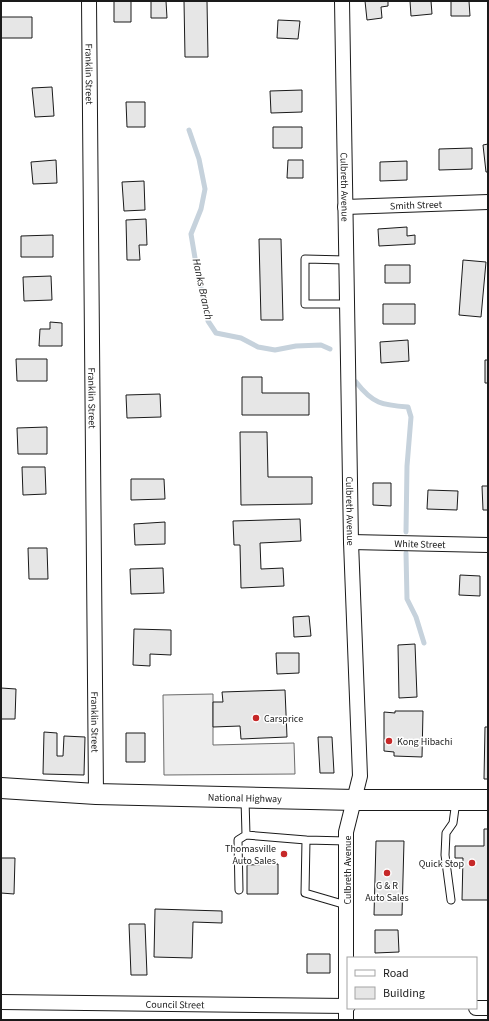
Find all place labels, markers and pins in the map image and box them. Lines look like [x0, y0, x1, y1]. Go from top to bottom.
place label: Carsprice [264, 712, 303, 726]
marker: Carsprice [251, 713, 261, 723]
place label: Kong Hibachi [397, 735, 453, 749]
marker: Kong Hibachi [384, 736, 394, 746]
place label: Thomasville Auto Sales [225, 842, 276, 868]
marker: Thomasville Auto Sales [279, 849, 289, 859]
place label: Quick Stop [419, 857, 464, 871]
marker: Quick Stop [467, 858, 477, 868]
marker: G & R Auto Sales [382, 868, 392, 878]
place label: G & R Auto Sales [365, 879, 409, 905]

